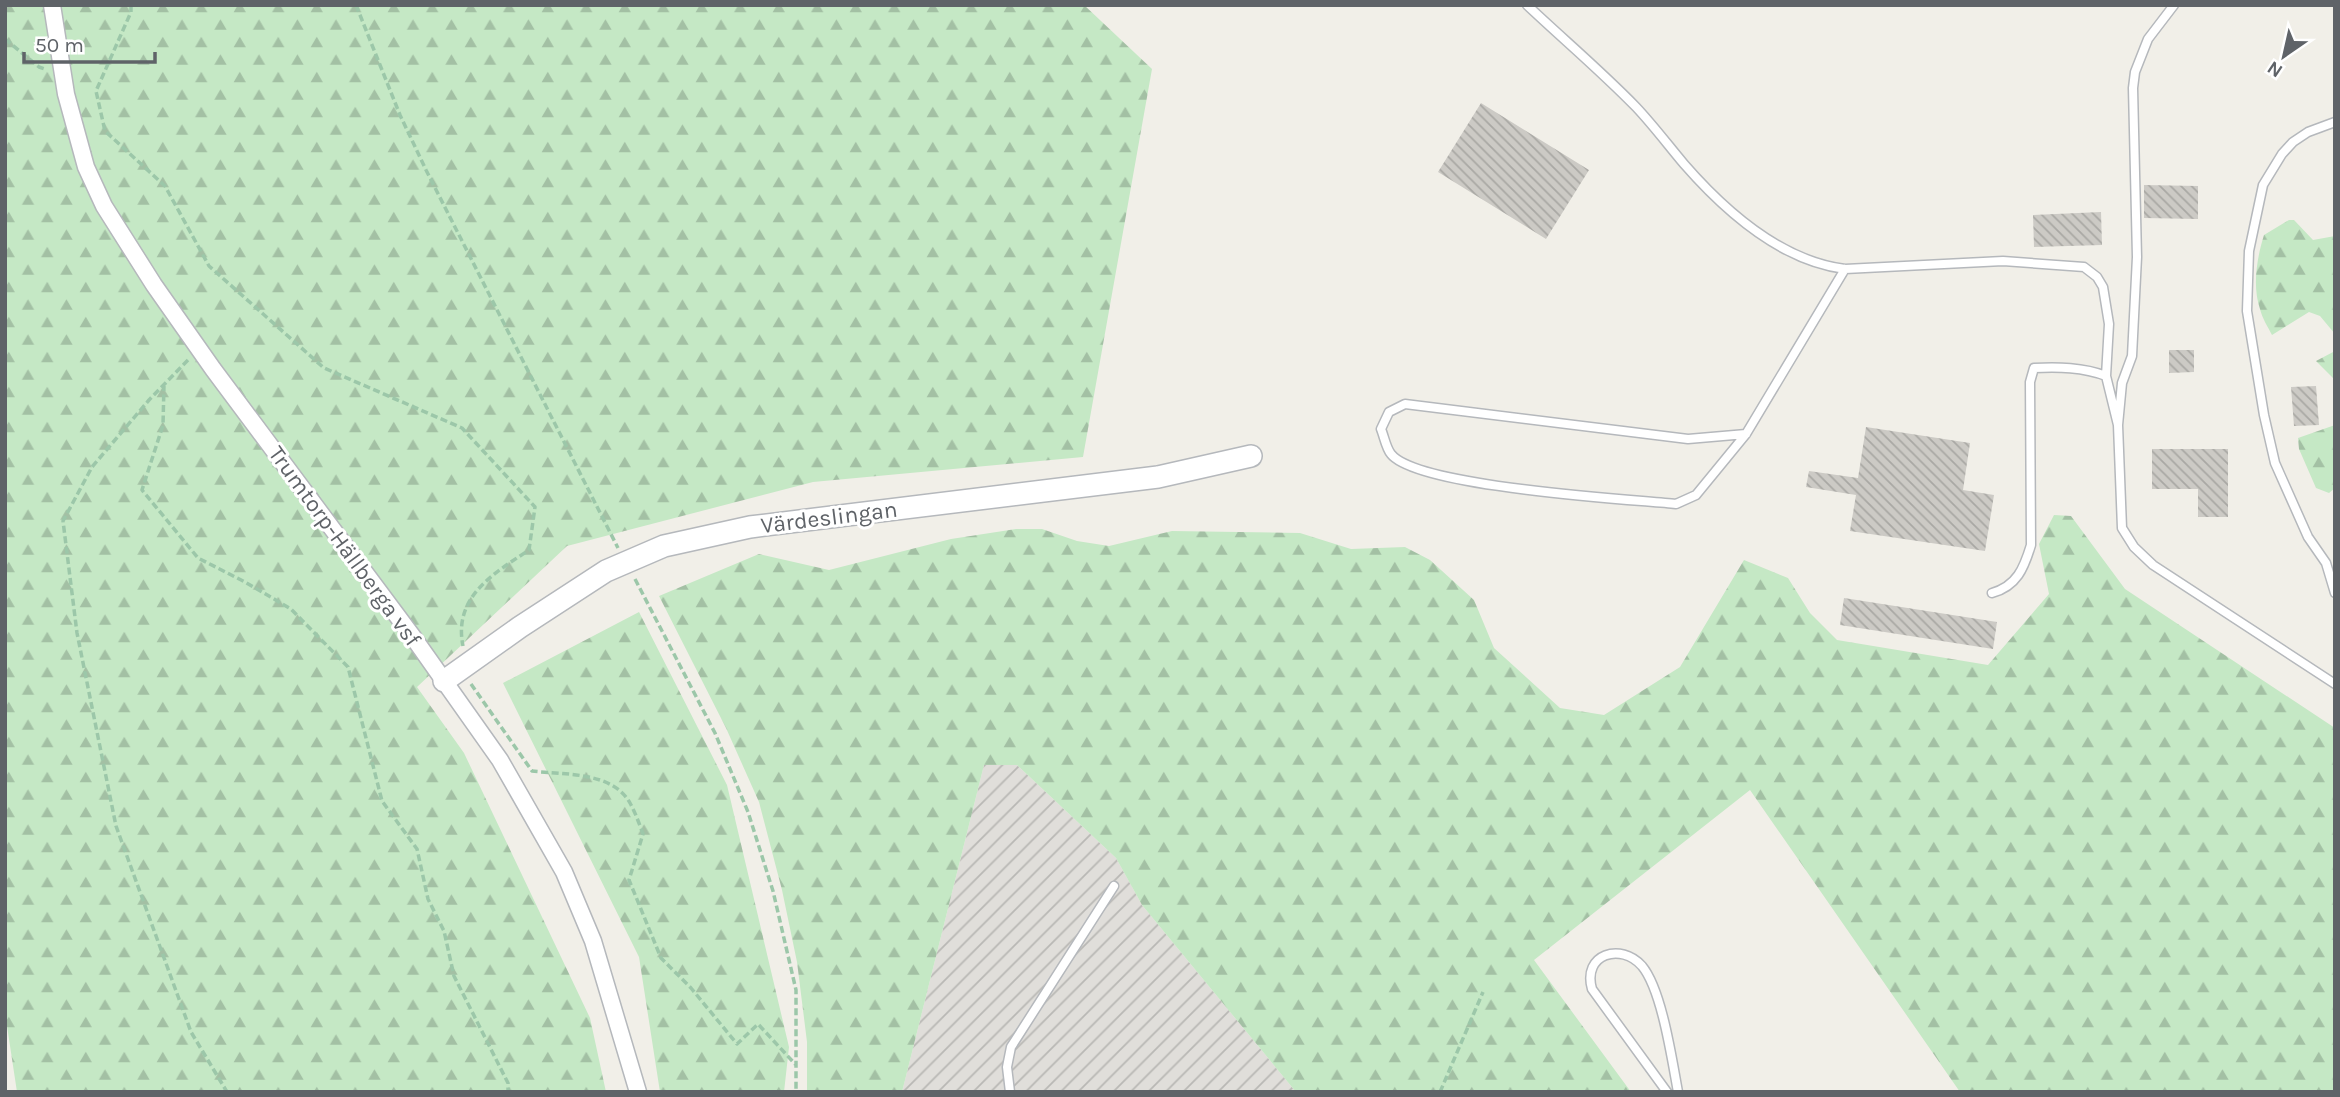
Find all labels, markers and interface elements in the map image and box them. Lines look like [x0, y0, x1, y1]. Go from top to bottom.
scale bar [24, 21, 156, 65]
north arrow [2249, 21, 2319, 91]
text: 50 m [35, 33, 84, 57]
text: N [2263, 56, 2287, 82]
street label: Trumtorp-Hällberga vsf [263, 441, 426, 652]
street label: Värdeslingan [759, 496, 899, 539]

